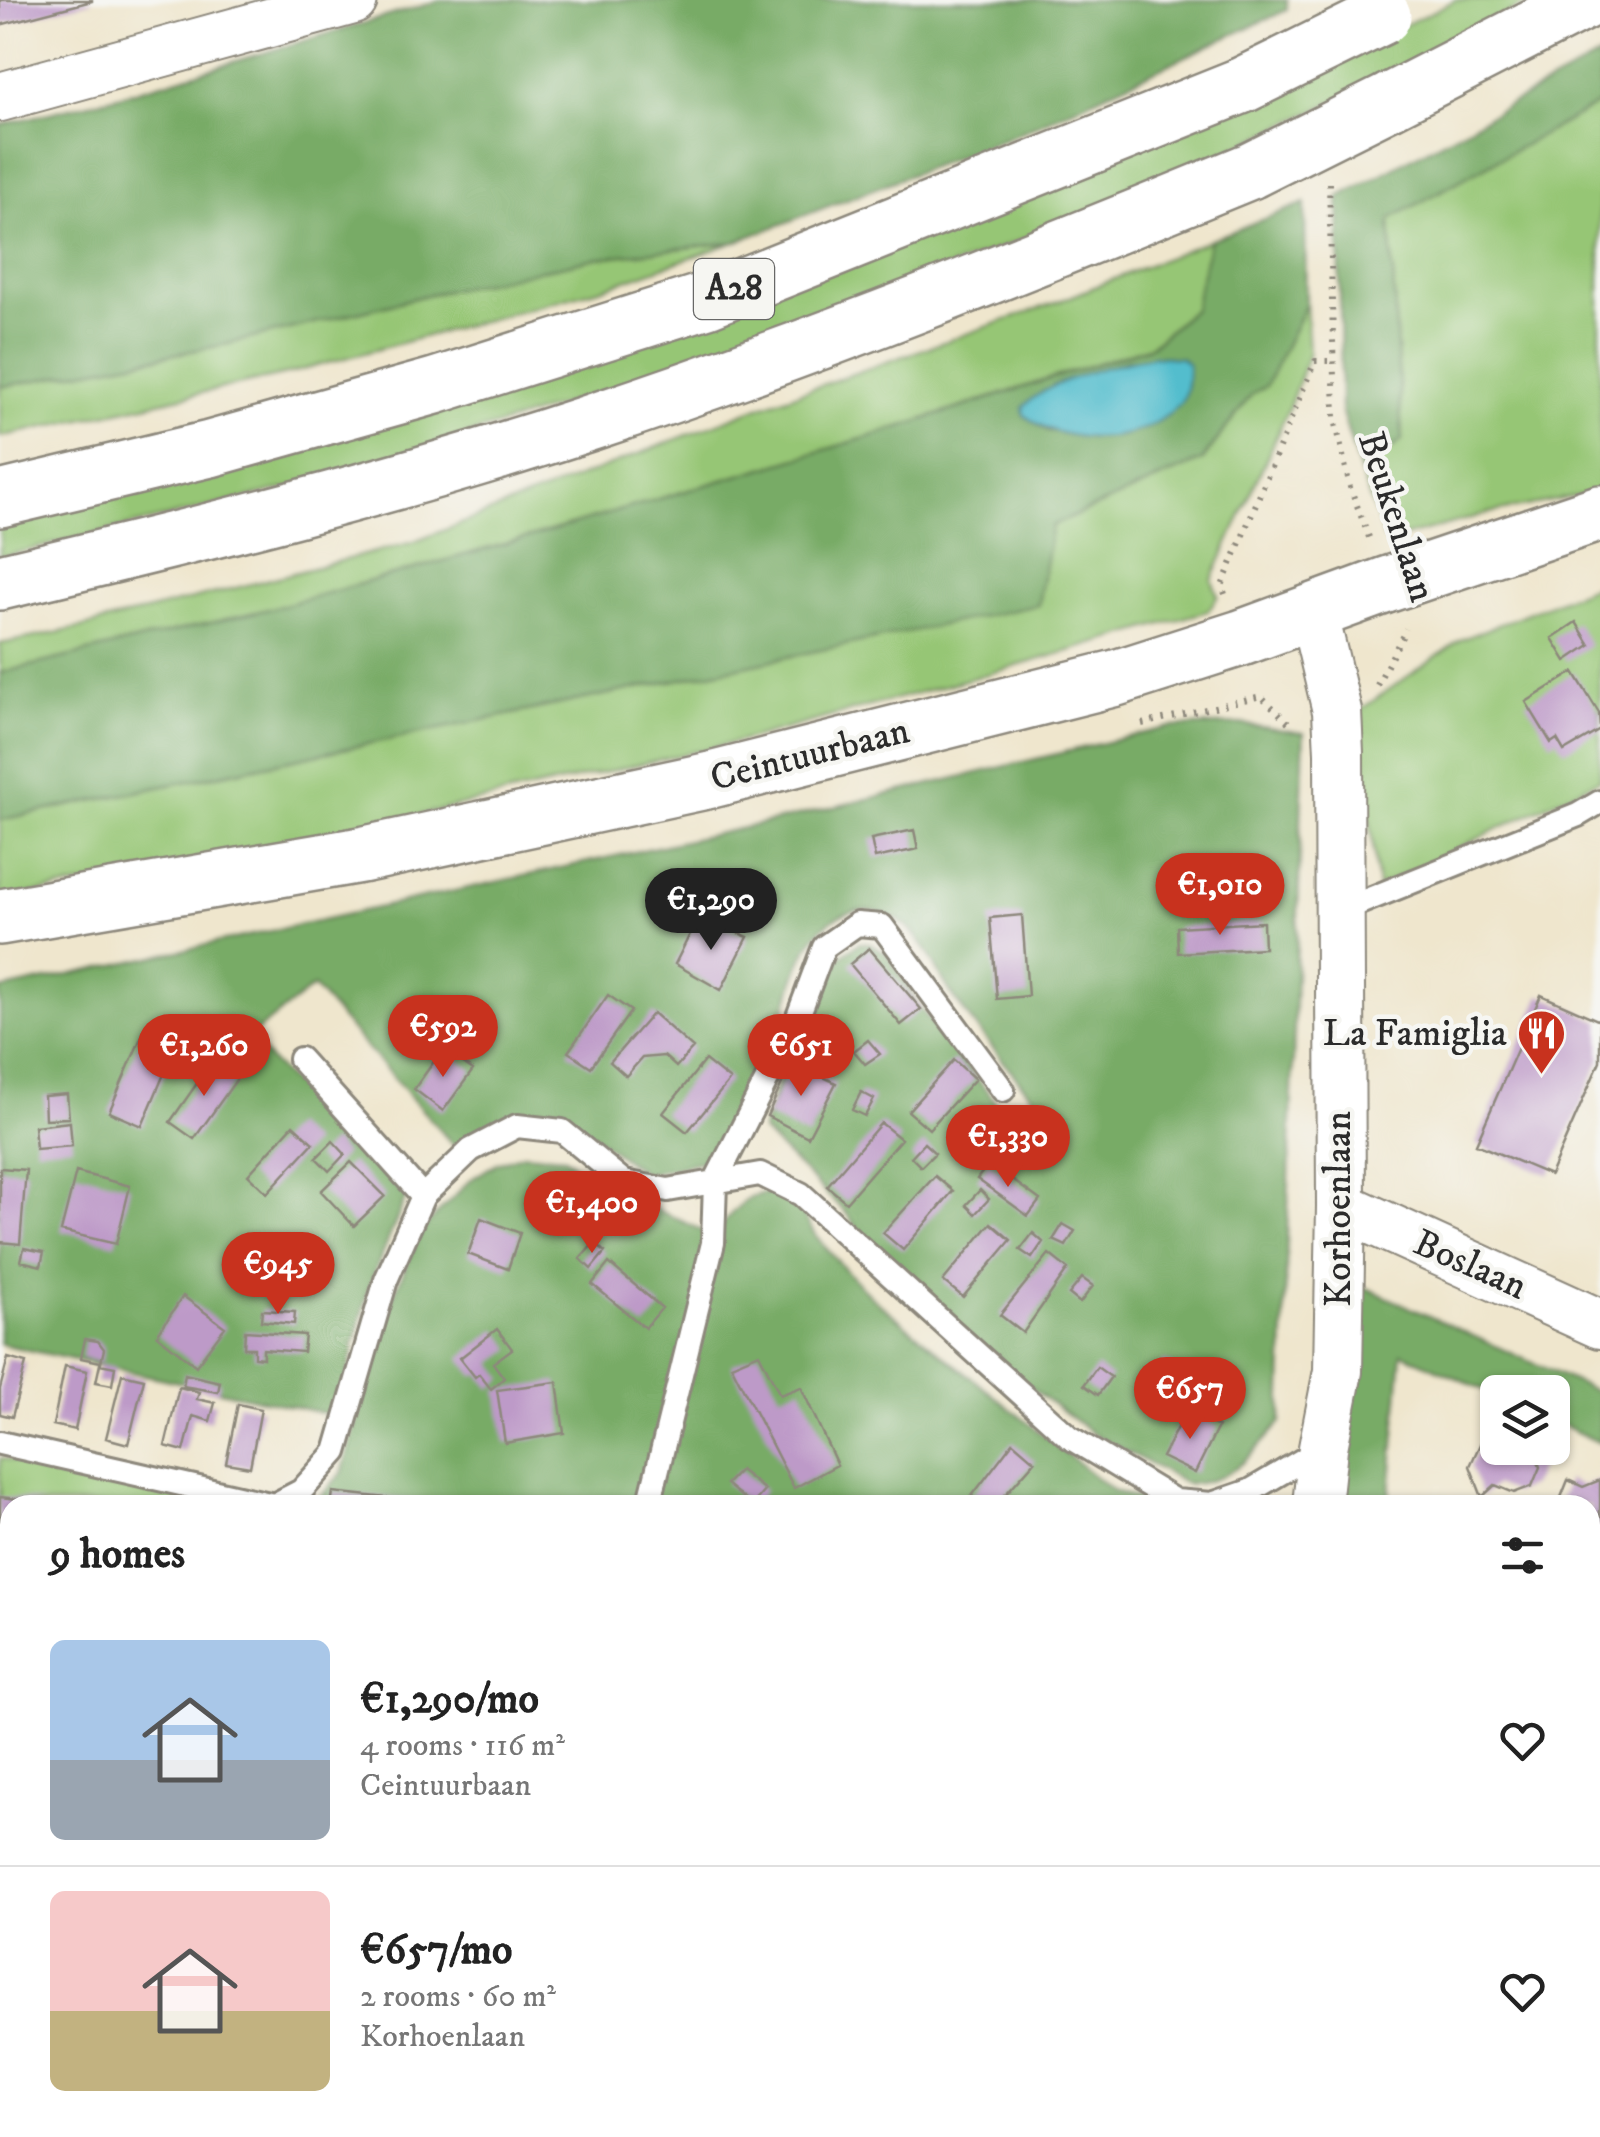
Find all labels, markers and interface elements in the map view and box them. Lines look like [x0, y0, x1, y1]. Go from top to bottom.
road number: A28 [694, 259, 774, 319]
street label: Beukenlaan [1346, 426, 1446, 608]
street label: Ceintuurbaan [706, 707, 915, 803]
pin: €1,010 [1139, 853, 1301, 938]
text: €1,010 [1177, 865, 1263, 905]
pin: €1,290 [630, 868, 792, 953]
text: €1,290 [667, 880, 755, 920]
pin: €592 [384, 995, 502, 1080]
text: €592 [410, 1007, 476, 1047]
restaurant icon: La Famiglia [1516, 1008, 1568, 1076]
place label: La Famiglia [1323, 1010, 1507, 1058]
pin: €1,260 [123, 1014, 285, 1099]
pin: €651 [742, 1014, 860, 1099]
text: €1,260 [160, 1026, 248, 1066]
text: €651 [769, 1026, 833, 1066]
pin: €1,330 [927, 1105, 1089, 1190]
street label: Korhoenlaan [1315, 1111, 1363, 1307]
text: €1,330 [968, 1117, 1048, 1157]
pin: €1,400 [511, 1171, 673, 1256]
text: €1,400 [546, 1183, 638, 1223]
street label: Boslaan [1406, 1219, 1534, 1311]
pin: €945 [219, 1232, 337, 1317]
text: €945 [244, 1244, 312, 1284]
pin: €657 [1131, 1357, 1249, 1442]
text: €657 [1156, 1369, 1224, 1409]
map controls [1480, 1375, 1570, 1465]
button: layers [1480, 1375, 1570, 1465]
icon: filters [1495, 1528, 1550, 1583]
text: 9 homes [50, 1529, 185, 1581]
text: €1,290/mo [360, 1674, 539, 1726]
icon: home [130, 1680, 250, 1800]
icon: heart [1495, 1713, 1550, 1768]
text: 4 rooms · 116 m² [360, 1726, 565, 1766]
text: Ceintuurbaan [360, 1766, 531, 1806]
text: €657/mo [360, 1925, 512, 1977]
icon: home [130, 1931, 250, 2051]
icon: heart [1495, 1964, 1550, 2019]
text: 2 rooms · 60 m² [360, 1977, 556, 2017]
text: Korhoenlaan [360, 2017, 525, 2057]

